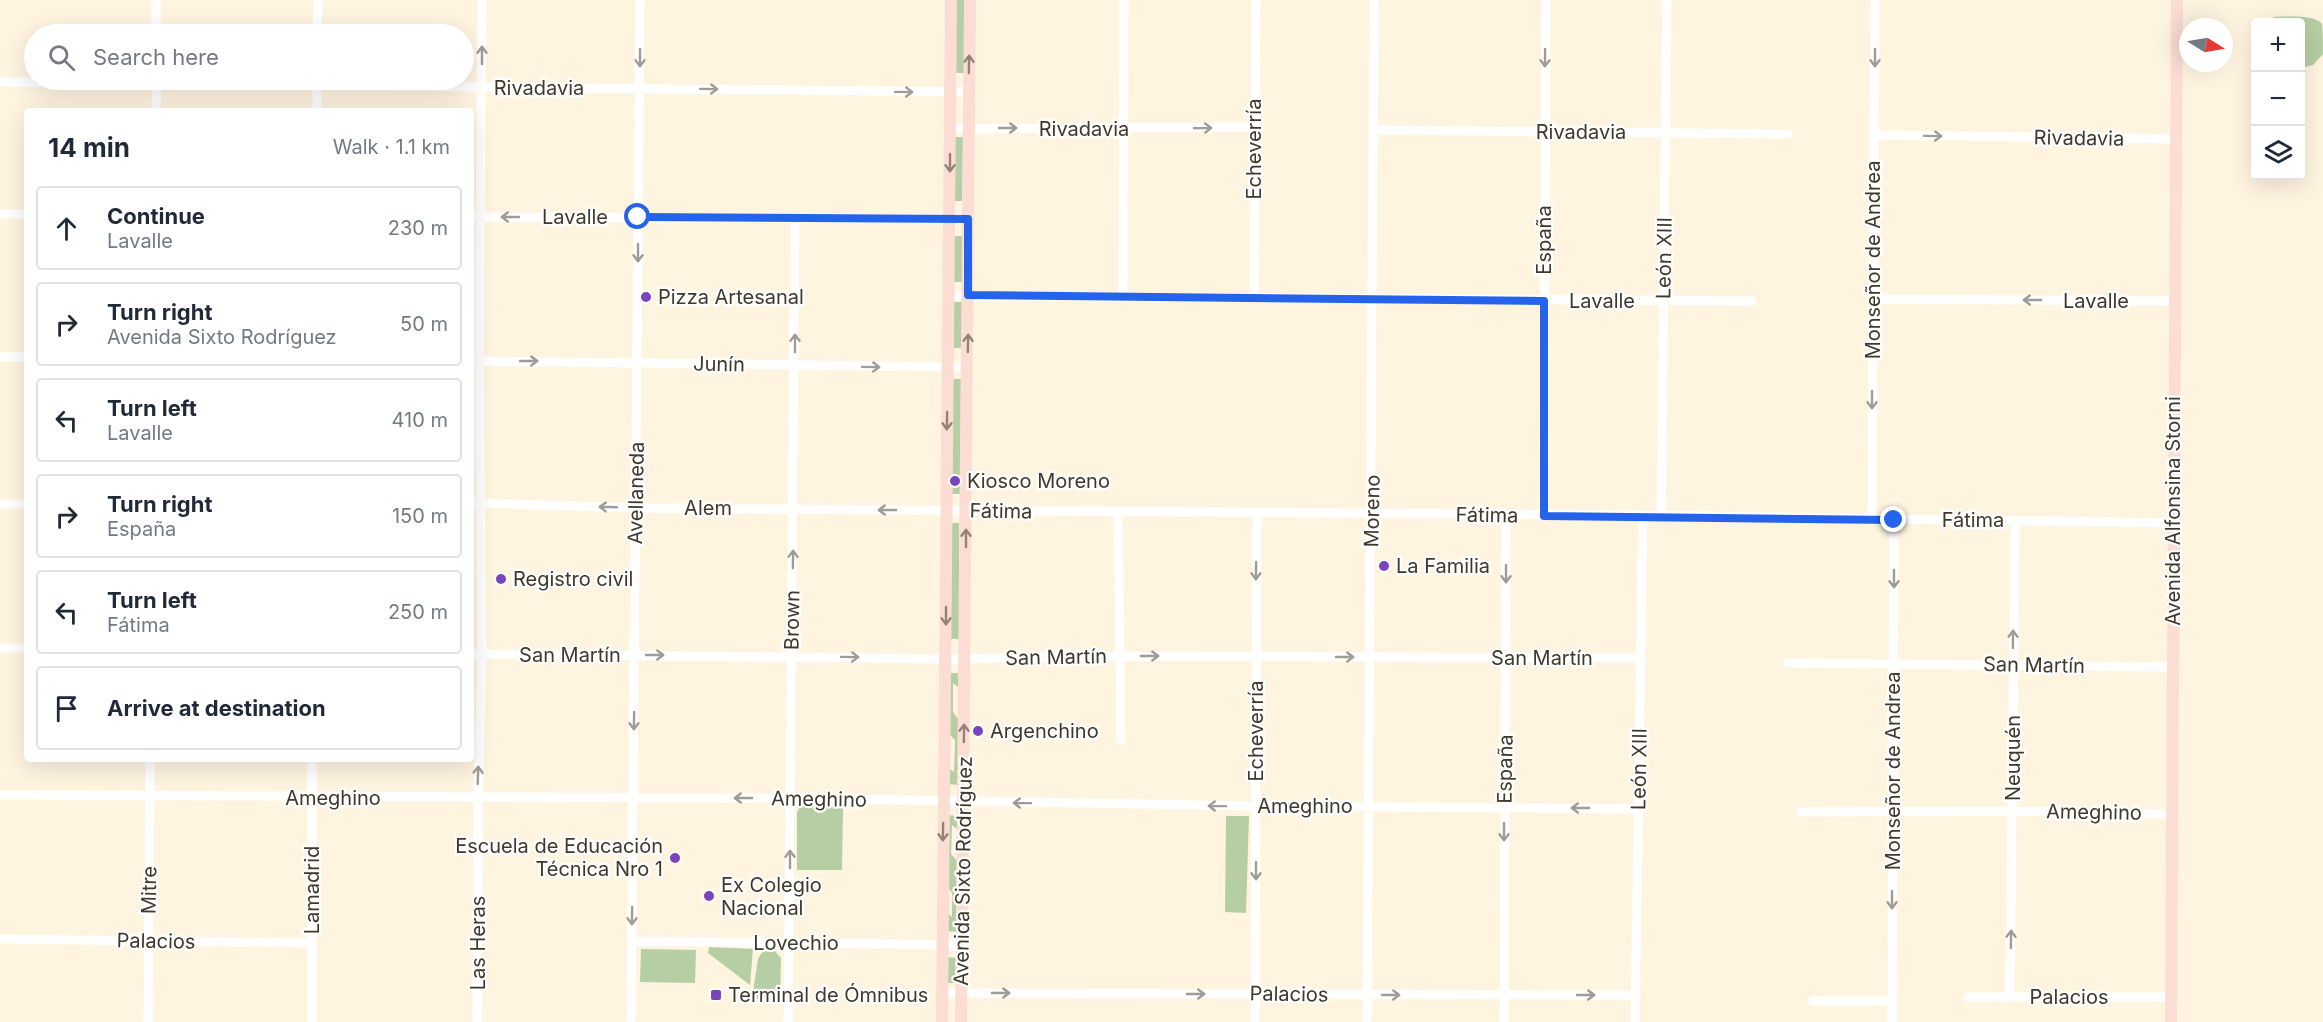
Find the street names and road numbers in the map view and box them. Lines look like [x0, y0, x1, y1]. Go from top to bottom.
street label: Rivadavia [494, 76, 584, 100]
street label: Echeverría [1242, 99, 1266, 199]
street label: Rivadavia [1039, 117, 1129, 141]
street label: Rivadavia [1536, 120, 1626, 144]
street label: Rivadavia [2034, 125, 2124, 151]
street label: Monseñor de Andrea [1861, 161, 1885, 359]
street label: Lavalle [542, 205, 608, 229]
street label: España [1532, 205, 1556, 275]
street label: León XIII [1651, 217, 1677, 299]
street label: Lavalle [1569, 289, 1635, 313]
street label: Lavalle [2063, 289, 2129, 313]
street label: Junín [693, 352, 745, 376]
street label: Avenida Alfonsina Storni [2161, 396, 2185, 626]
street label: Avellaneda [623, 441, 649, 545]
street label: Moreno [1359, 474, 1385, 548]
street label: Alem [684, 496, 732, 520]
street label: Fátima [969, 498, 1033, 524]
street label: Fátima [1455, 502, 1519, 528]
street label: Fátima [1942, 508, 2004, 532]
street label: Brown [779, 590, 805, 650]
street label: San Martín [519, 643, 621, 667]
street label: San Martín [1005, 644, 1107, 670]
street label: San Martín [1491, 646, 1593, 670]
street label: San Martín [1983, 652, 2085, 678]
street label: Monseñor de Andrea [1881, 672, 1905, 870]
street label: Echeverría [1244, 681, 1268, 781]
street label: Neuquén [2001, 715, 2025, 801]
street label: León XIII [1626, 728, 1652, 810]
street label: España [1492, 734, 1518, 804]
street label: Avenida Sixto Rodríguez [949, 756, 977, 986]
street label: Ameghino [285, 786, 381, 810]
street label: Ameghino [771, 786, 867, 812]
street label: Ameghino [1257, 794, 1353, 818]
street label: Ameghino [2046, 799, 2142, 825]
street label: Lamadrid [300, 846, 324, 934]
street label: Mitre [137, 866, 161, 914]
street label: Las Heras [466, 896, 490, 990]
street label: Palacios [116, 928, 196, 954]
street label: Lovechio [753, 931, 839, 955]
street label: Palacios [1249, 981, 1329, 1007]
street label: Palacios [2030, 985, 2108, 1009]

